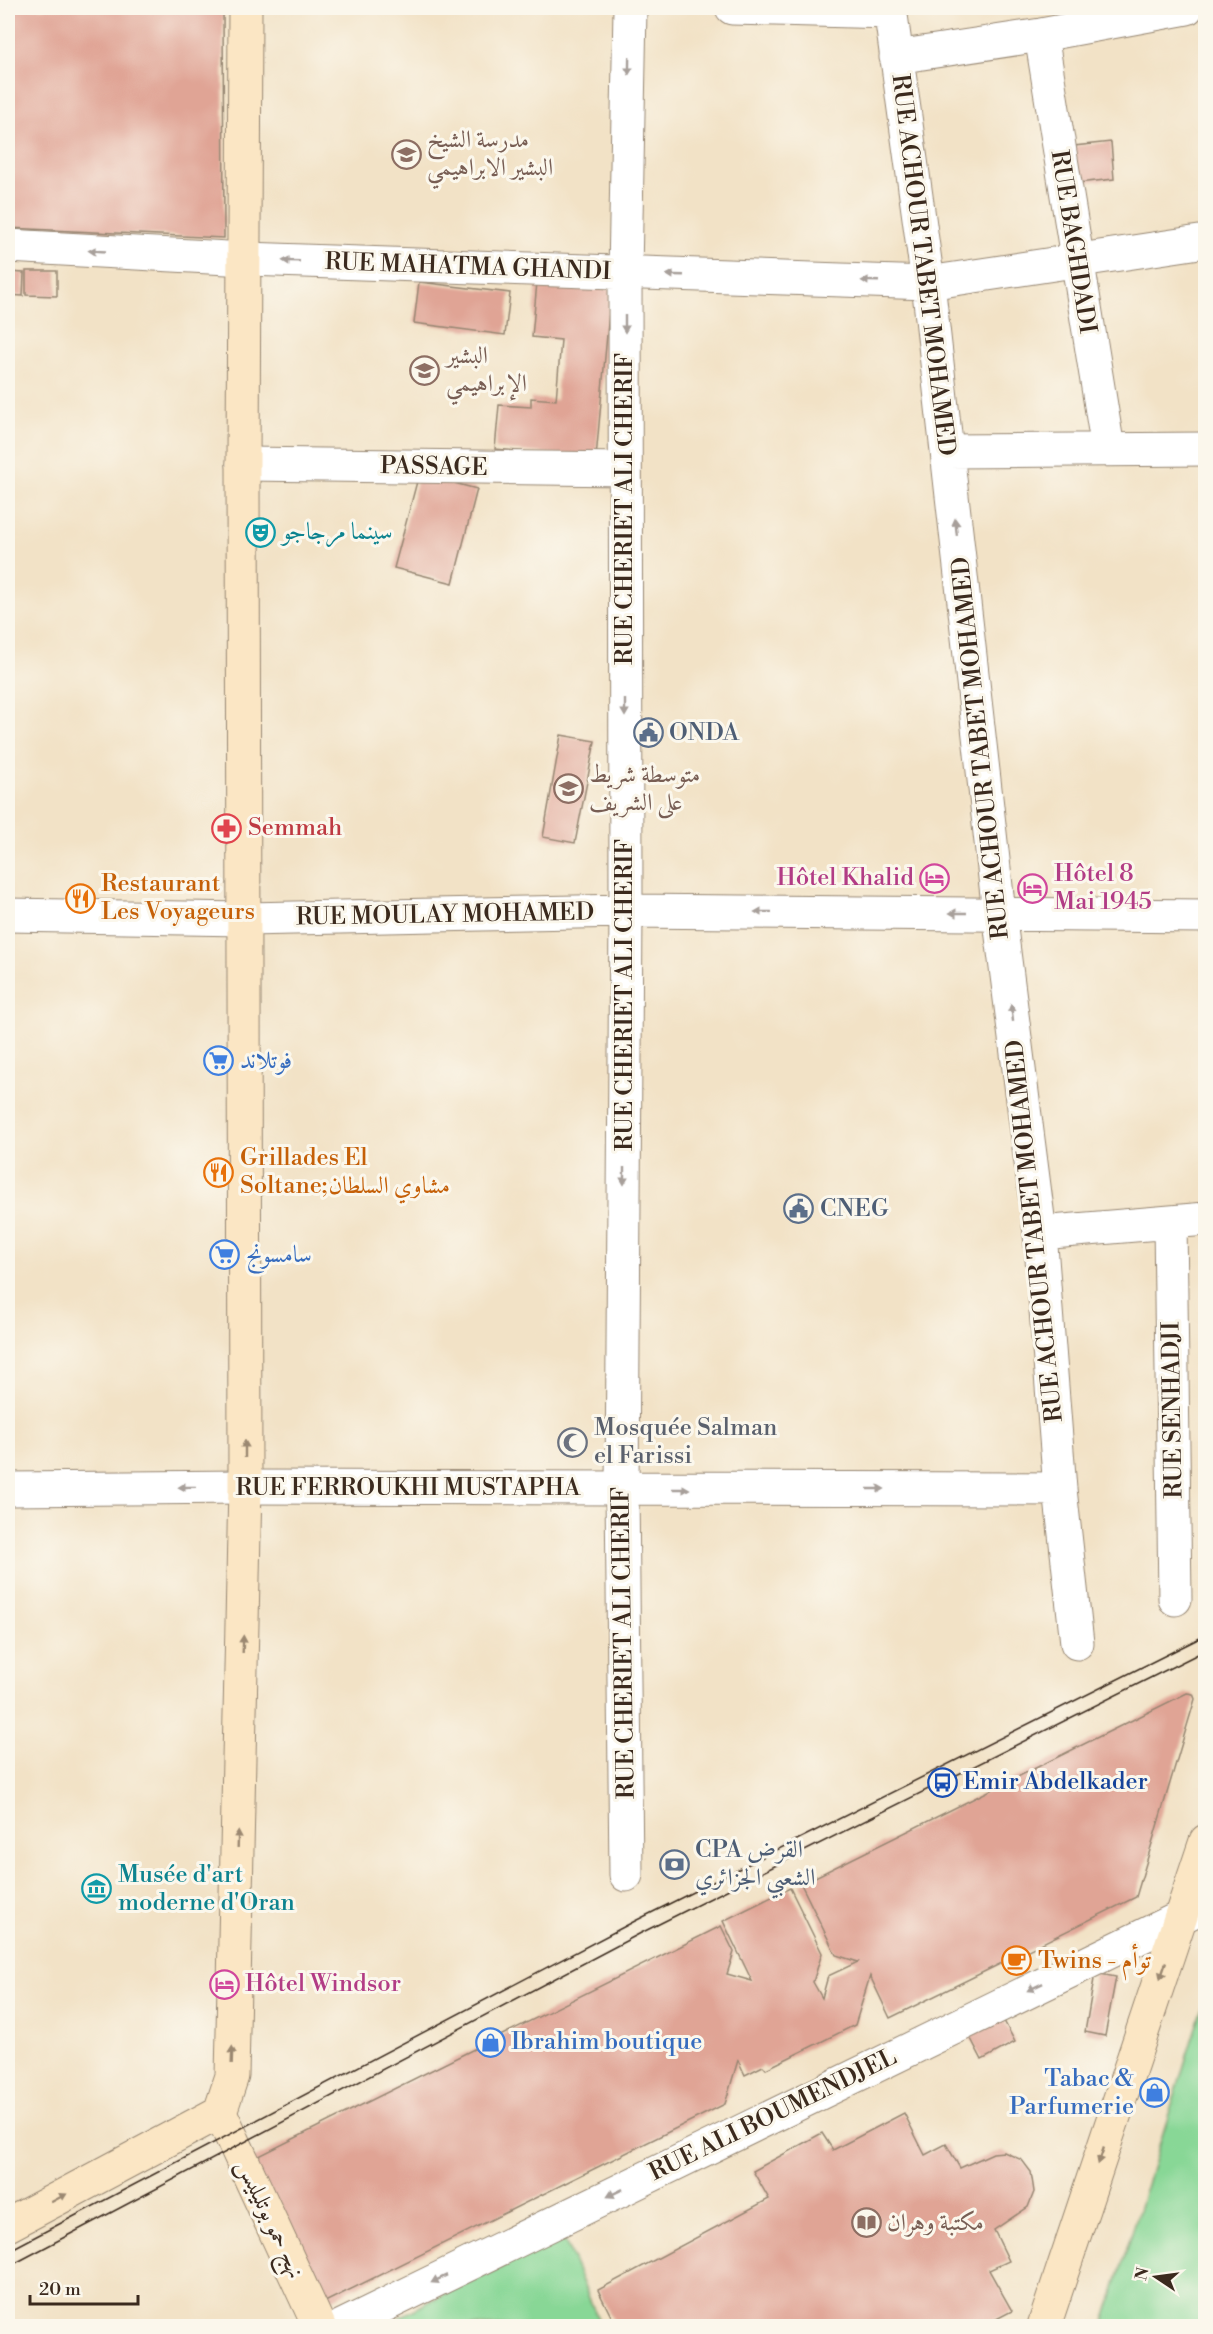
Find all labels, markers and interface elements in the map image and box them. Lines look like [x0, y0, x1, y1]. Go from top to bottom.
one-way arrow [624, 56, 634, 75]
street label: RUE ACHOUR TABET MOHAMED [885, 72, 961, 458]
place label: مدرسة الشيخ البشير الابراهيمي [427, 125, 553, 190]
school or university icon: مدرسة الشيخ البشير الابراهيمي [390, 138, 422, 170]
street label: RUE BAGHDADI [1044, 148, 1102, 336]
one-way arrow [87, 246, 106, 256]
street label: RUE MAHATMA GHANDI [324, 247, 612, 287]
one-way arrow [282, 256, 301, 266]
one-way arrow [666, 270, 685, 280]
one-way arrow [860, 277, 879, 286]
one-way arrow [620, 314, 630, 333]
place label: البشير الإبراهيمي [443, 341, 527, 406]
street label: RUE CHERIET ALI CHERIF [610, 353, 640, 665]
school or university icon: البشير الإبراهيمي [409, 354, 441, 386]
street label: PASSAGE [380, 451, 488, 483]
theatre icon: سينما مرجاجو [245, 516, 277, 548]
place label: سينما مرجاجو [280, 517, 393, 548]
one-way arrow [951, 518, 961, 537]
street label: RUE ACHOUR TABET MOHAMED [946, 555, 1016, 941]
one-way arrow [620, 698, 630, 717]
public building icon: ONDA [632, 717, 664, 749]
place label: ONDA [669, 718, 740, 748]
place label: متوسطة شريط على الشريف [589, 760, 700, 819]
school or university icon: متوسطة شريط على الشريف [552, 773, 584, 805]
pharmacy icon: Semmah [211, 812, 243, 844]
place label: Semmah [248, 813, 342, 843]
street label: RUE CHERIET ALI CHERIF [610, 839, 640, 1151]
place label: Hôtel 8 Mai 1945 [1054, 859, 1152, 917]
hotel icon: Hôtel Khalid [919, 862, 951, 894]
place label: Hôtel Khalid [776, 863, 914, 893]
place label: Restaurant Les Voyageurs [101, 869, 255, 927]
hotel icon: Hôtel 8 Mai 1945 [1017, 872, 1049, 904]
restaurant icon: Restaurant Les Voyageurs [64, 882, 96, 914]
street label: RUE MOULAY MOHAMED [296, 897, 594, 933]
one-way arrow [754, 907, 773, 917]
one-way arrow [949, 908, 968, 918]
one-way arrow [1007, 1004, 1016, 1023]
street label: RUE ACHOUR TABET MOHAMED [1000, 1038, 1070, 1424]
supermarket icon: فوتلاند [203, 1045, 235, 1077]
place label: فوتلاند [240, 1046, 292, 1076]
place label: Grillades El Soltane;مشاوي السلطان [240, 1143, 450, 1204]
restaurant icon: Grillades El Soltane;مشاوي السلطان [203, 1156, 235, 1188]
one-way arrow [619, 1166, 629, 1185]
public building icon: CNEG [783, 1193, 815, 1225]
place label: CNEG [820, 1194, 889, 1224]
supermarket icon: سامسونج [209, 1239, 241, 1271]
place label: سامسونج [246, 1240, 312, 1274]
street label: RUE SENHADJI [1156, 1321, 1190, 1499]
place label: Mosquée Salman el Farissi [594, 1413, 777, 1471]
mosque icon: Mosquée Salman el Farissi [557, 1426, 589, 1458]
one-way arrow [240, 1440, 250, 1459]
street label: RUE FERROUKHI MUSTAPHA [236, 1473, 581, 1503]
one-way arrow [177, 1483, 196, 1492]
one-way arrow [671, 1484, 690, 1494]
one-way arrow [866, 1484, 885, 1494]
street label: RUE CHERIET ALI CHERIF [606, 1487, 642, 1799]
one-way arrow [238, 1635, 248, 1654]
bus stop icon: Emir Abdelkader [926, 1766, 958, 1798]
place label: Emir Abdelkader [963, 1767, 1148, 1797]
one-way arrow [233, 1830, 243, 1849]
place label: CPA القرض الشعبي الجزائري [695, 1835, 816, 1899]
bank icon: CPA القرض الشعبي الجزائري [658, 1848, 690, 1880]
place label: Musée d'art moderne d'Oran [118, 1860, 295, 1918]
museum icon: Musée d'art moderne d'Oran [81, 1873, 113, 1905]
place label: Twins - توأم [1038, 1943, 1151, 1981]
cafe icon: Twins - توأم [1001, 1945, 1033, 1977]
one-way arrow [1158, 1962, 1168, 1980]
hotel icon: Hôtel Windsor [208, 1968, 240, 2000]
place label: Hôtel Windsor [245, 1969, 401, 1999]
one-way arrow [1026, 1982, 1044, 1992]
shop icon: Ibrahim boutique [474, 2026, 506, 2058]
place label: Ibrahim boutique [511, 2027, 702, 2057]
street label: RUE ALI BOUMENDJEL [644, 2042, 902, 2188]
one-way arrow [227, 2046, 237, 2065]
place label: Tabac & Parfumerie [1009, 2064, 1134, 2122]
shop icon: Tabac & Parfumerie [1139, 2077, 1171, 2109]
one-way arrow [1096, 2147, 1106, 2165]
street label: نهج حمو بوتليليس [225, 2155, 311, 2286]
one-way arrow [606, 2188, 623, 2198]
one-way arrow [51, 2193, 68, 2203]
library icon: مكتبة وهران [850, 2207, 882, 2239]
place label: مكتبة وهران [887, 2208, 984, 2238]
north arrow [1126, 2247, 1186, 2307]
text: N [1131, 2265, 1154, 2282]
scale bar [30, 2268, 138, 2306]
one-way arrow [431, 2274, 448, 2283]
text: 20 m [39, 2278, 81, 2301]

